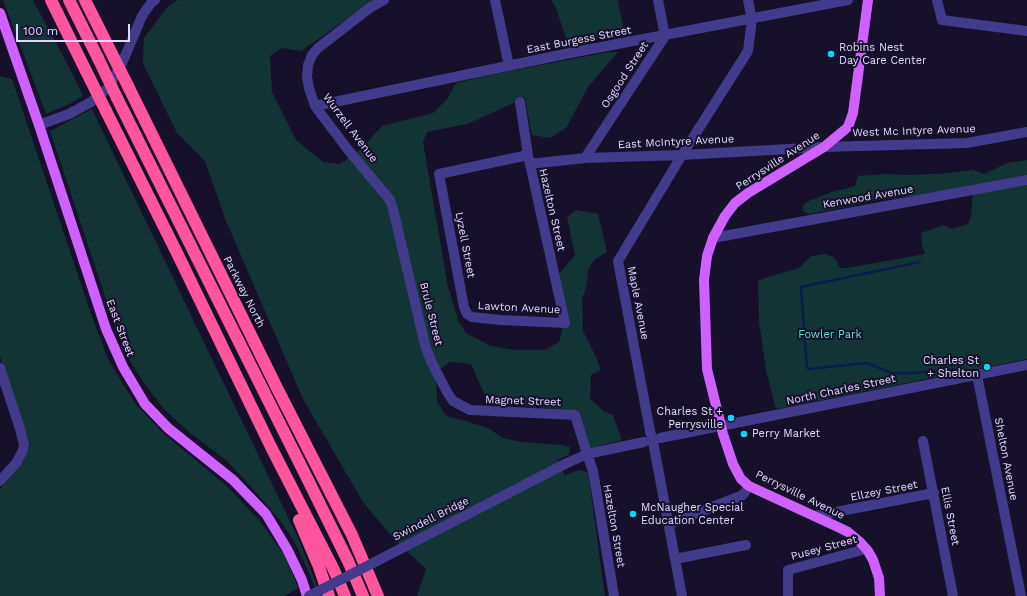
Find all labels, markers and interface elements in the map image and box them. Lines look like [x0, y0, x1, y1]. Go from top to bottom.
scale bar [18, 16, 132, 42]
street label: East Burgess Street [526, 23, 632, 57]
text: 100 m [23, 24, 58, 38]
street label: Osgood Street [599, 39, 651, 111]
place label: Robins Nest Day Care Center [839, 41, 927, 67]
marker: Robins Nest Day Care Center [826, 49, 836, 59]
street label: Wurzell Avenue [320, 91, 380, 165]
street label: West Mc Intyre Avenue [852, 122, 976, 140]
street label: Perrysville Avenue [734, 129, 822, 193]
street label: East McIntyre Avenue [618, 132, 734, 152]
street label: Hazelton Street [536, 167, 568, 253]
street label: Kenwood Avenue [822, 183, 914, 211]
street label: Lyzell Street [452, 211, 478, 279]
street label: Parkway North [220, 254, 268, 330]
street label: Maple Avenue [624, 265, 652, 341]
street label: Brule Street [417, 281, 445, 347]
street label: East Street [103, 297, 137, 359]
street label: Lawton Avenue [477, 299, 561, 317]
park label: Fowler Park [798, 328, 862, 342]
place label: Charles St + Shelton [923, 354, 979, 380]
marker: Charles St + Shelton [982, 362, 992, 372]
street label: North Charles Street [785, 372, 897, 408]
street label: Magnet Street [485, 393, 561, 409]
place label: Charles St + Perrysville [657, 405, 723, 431]
marker: Charles St + Perrysville [726, 413, 736, 423]
street label: Shelton Avenue [992, 416, 1020, 502]
place label: Perry Market [752, 427, 820, 441]
marker: Perry Market [739, 429, 749, 439]
street label: Perrysville Avenue [753, 468, 847, 522]
street label: Ellzey Street [849, 478, 919, 504]
street label: Hazelton Street [600, 483, 628, 569]
street label: Ellis Street [938, 486, 962, 546]
street label: Swindell Bridge [391, 494, 471, 544]
place label: McNaugher Special Education Center [641, 501, 744, 527]
marker: McNaugher Special Education Center [628, 509, 638, 519]
street label: Pusey Street [789, 533, 859, 563]

